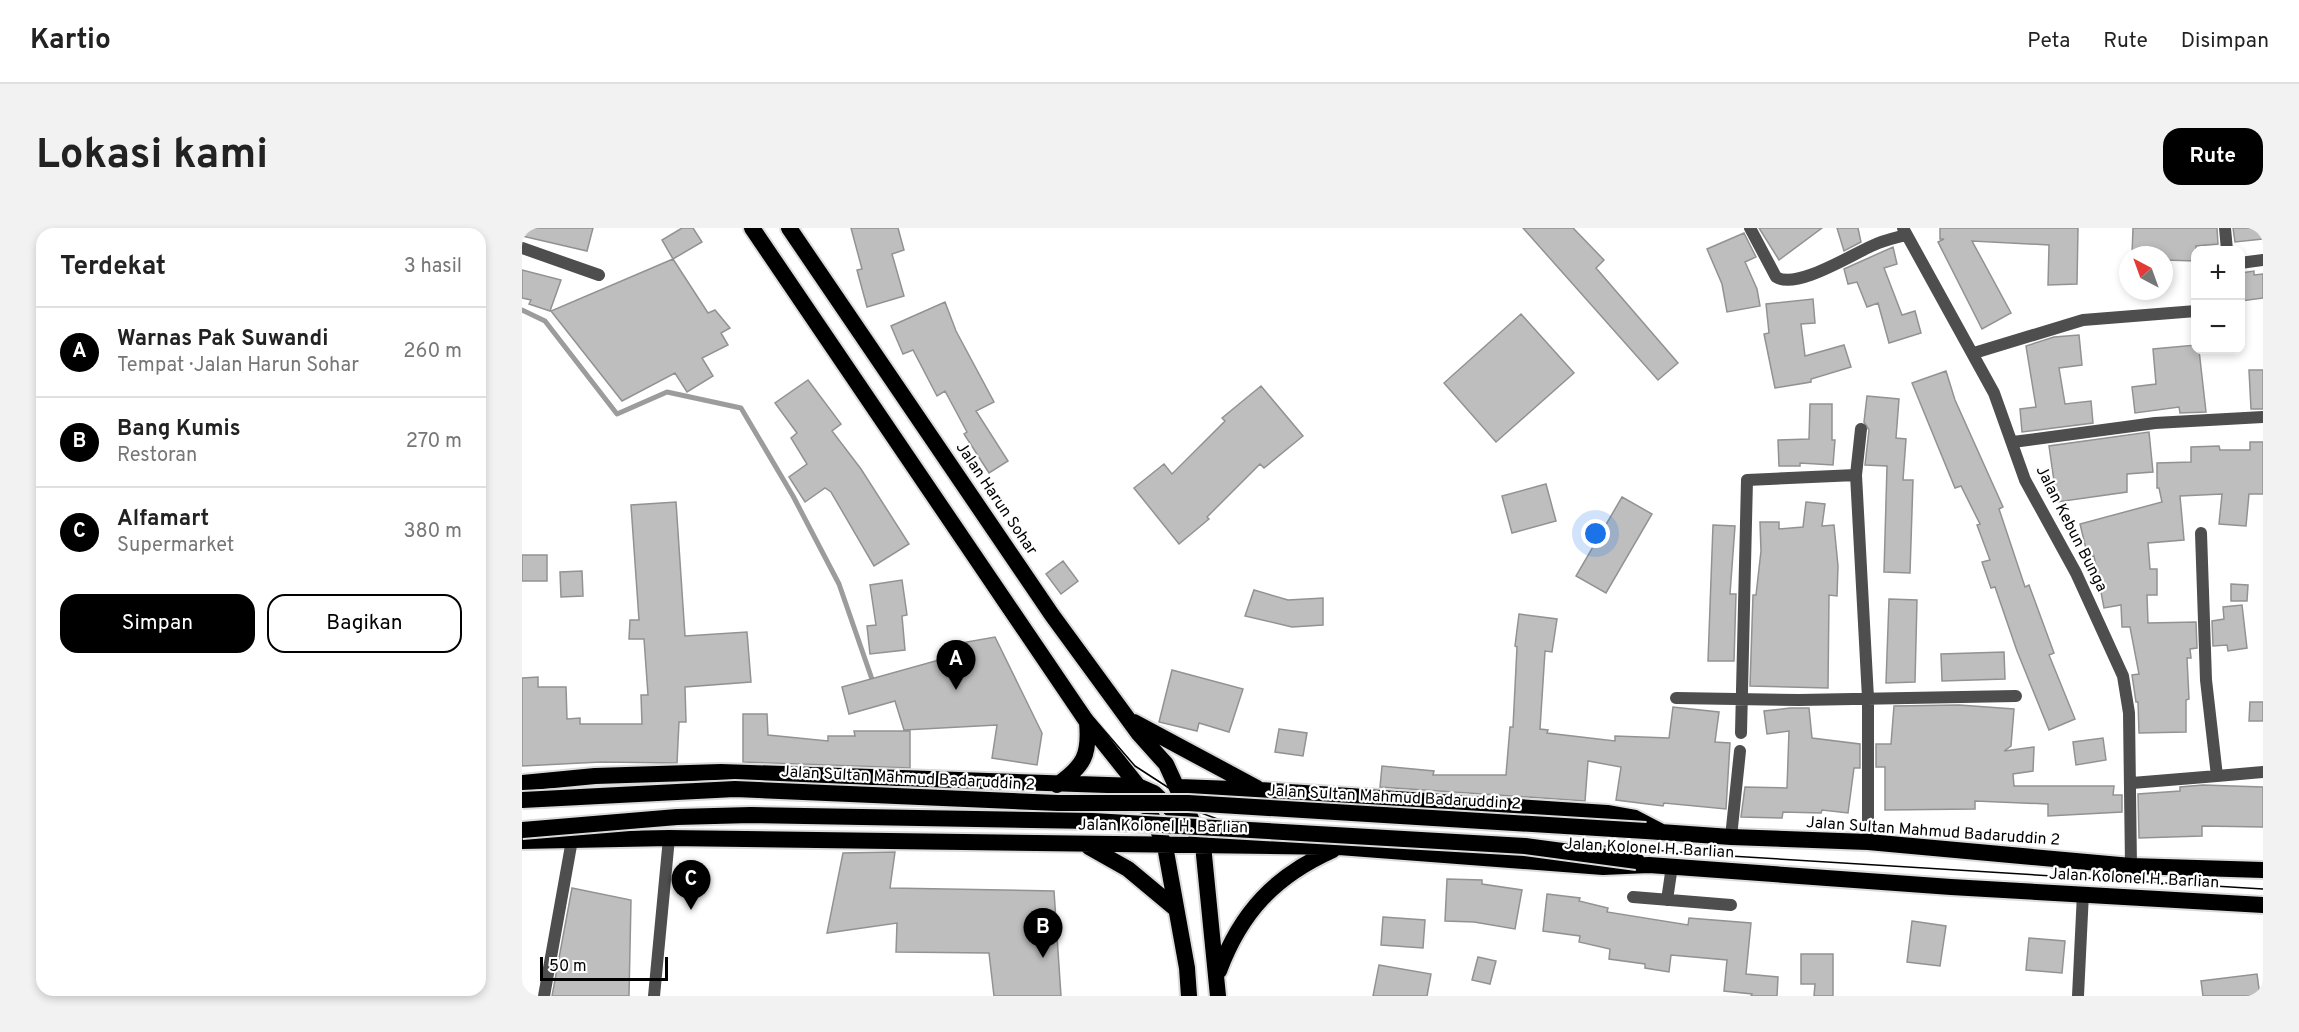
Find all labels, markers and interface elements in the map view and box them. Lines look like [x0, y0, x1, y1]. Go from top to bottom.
text: Kartio [30, 23, 111, 59]
text: Peta [2027, 28, 2070, 55]
text: Rute [2103, 28, 2148, 55]
text: Disimpan [2181, 28, 2269, 55]
button: Rute [2163, 128, 2263, 185]
text: Lokasi kami [36, 130, 268, 183]
north arrow [2119, 246, 2173, 300]
map controls [2191, 246, 2245, 354]
button: + [2191, 246, 2245, 300]
text: Terdekat [60, 251, 166, 284]
text: 3 hasil [404, 254, 462, 280]
button: − [2191, 300, 2245, 354]
text: Warnas Pak Suwandi [117, 326, 328, 353]
text: A [72, 339, 87, 365]
text: 260 m [403, 339, 462, 365]
text: Tempat · Jalan Harun Sohar [117, 353, 359, 379]
text: Bang Kumis [117, 416, 241, 443]
text: B [73, 429, 86, 455]
text: 270 m [406, 429, 462, 455]
street label: Jalan Harun Sohar [951, 439, 1041, 559]
text: Restoran [117, 443, 197, 469]
street label: Jalan Kebun Bunga [2031, 463, 2111, 595]
text: Alfamart [117, 506, 209, 533]
text: C [73, 519, 86, 545]
text: 380 m [403, 519, 462, 545]
your location [1581, 519, 1610, 548]
text: Supermarket [117, 533, 234, 559]
button: Simpan [60, 594, 255, 653]
button: Bagikan [267, 594, 462, 653]
pin: A [936, 640, 976, 690]
street label: Jalan Sultan Mahmud Badaruddin 2 [780, 762, 1036, 796]
street label: Jalan Sultan Mahmud Badaruddin 2 [1266, 781, 1522, 815]
street label: Jalan Sultan Mahmud Badaruddin 2 [1805, 813, 2061, 851]
street label: Jalan Kolonel H. Barlian [1078, 816, 1248, 838]
street label: Jalan Kolonel H. Barlian [1563, 835, 1735, 863]
pin: C [672, 860, 710, 910]
street label: Jalan Kolonel H. Barlian [2048, 865, 2220, 893]
pin: B [1024, 908, 1062, 958]
scale bar [540, 954, 668, 982]
text: 50 m [549, 957, 587, 977]

